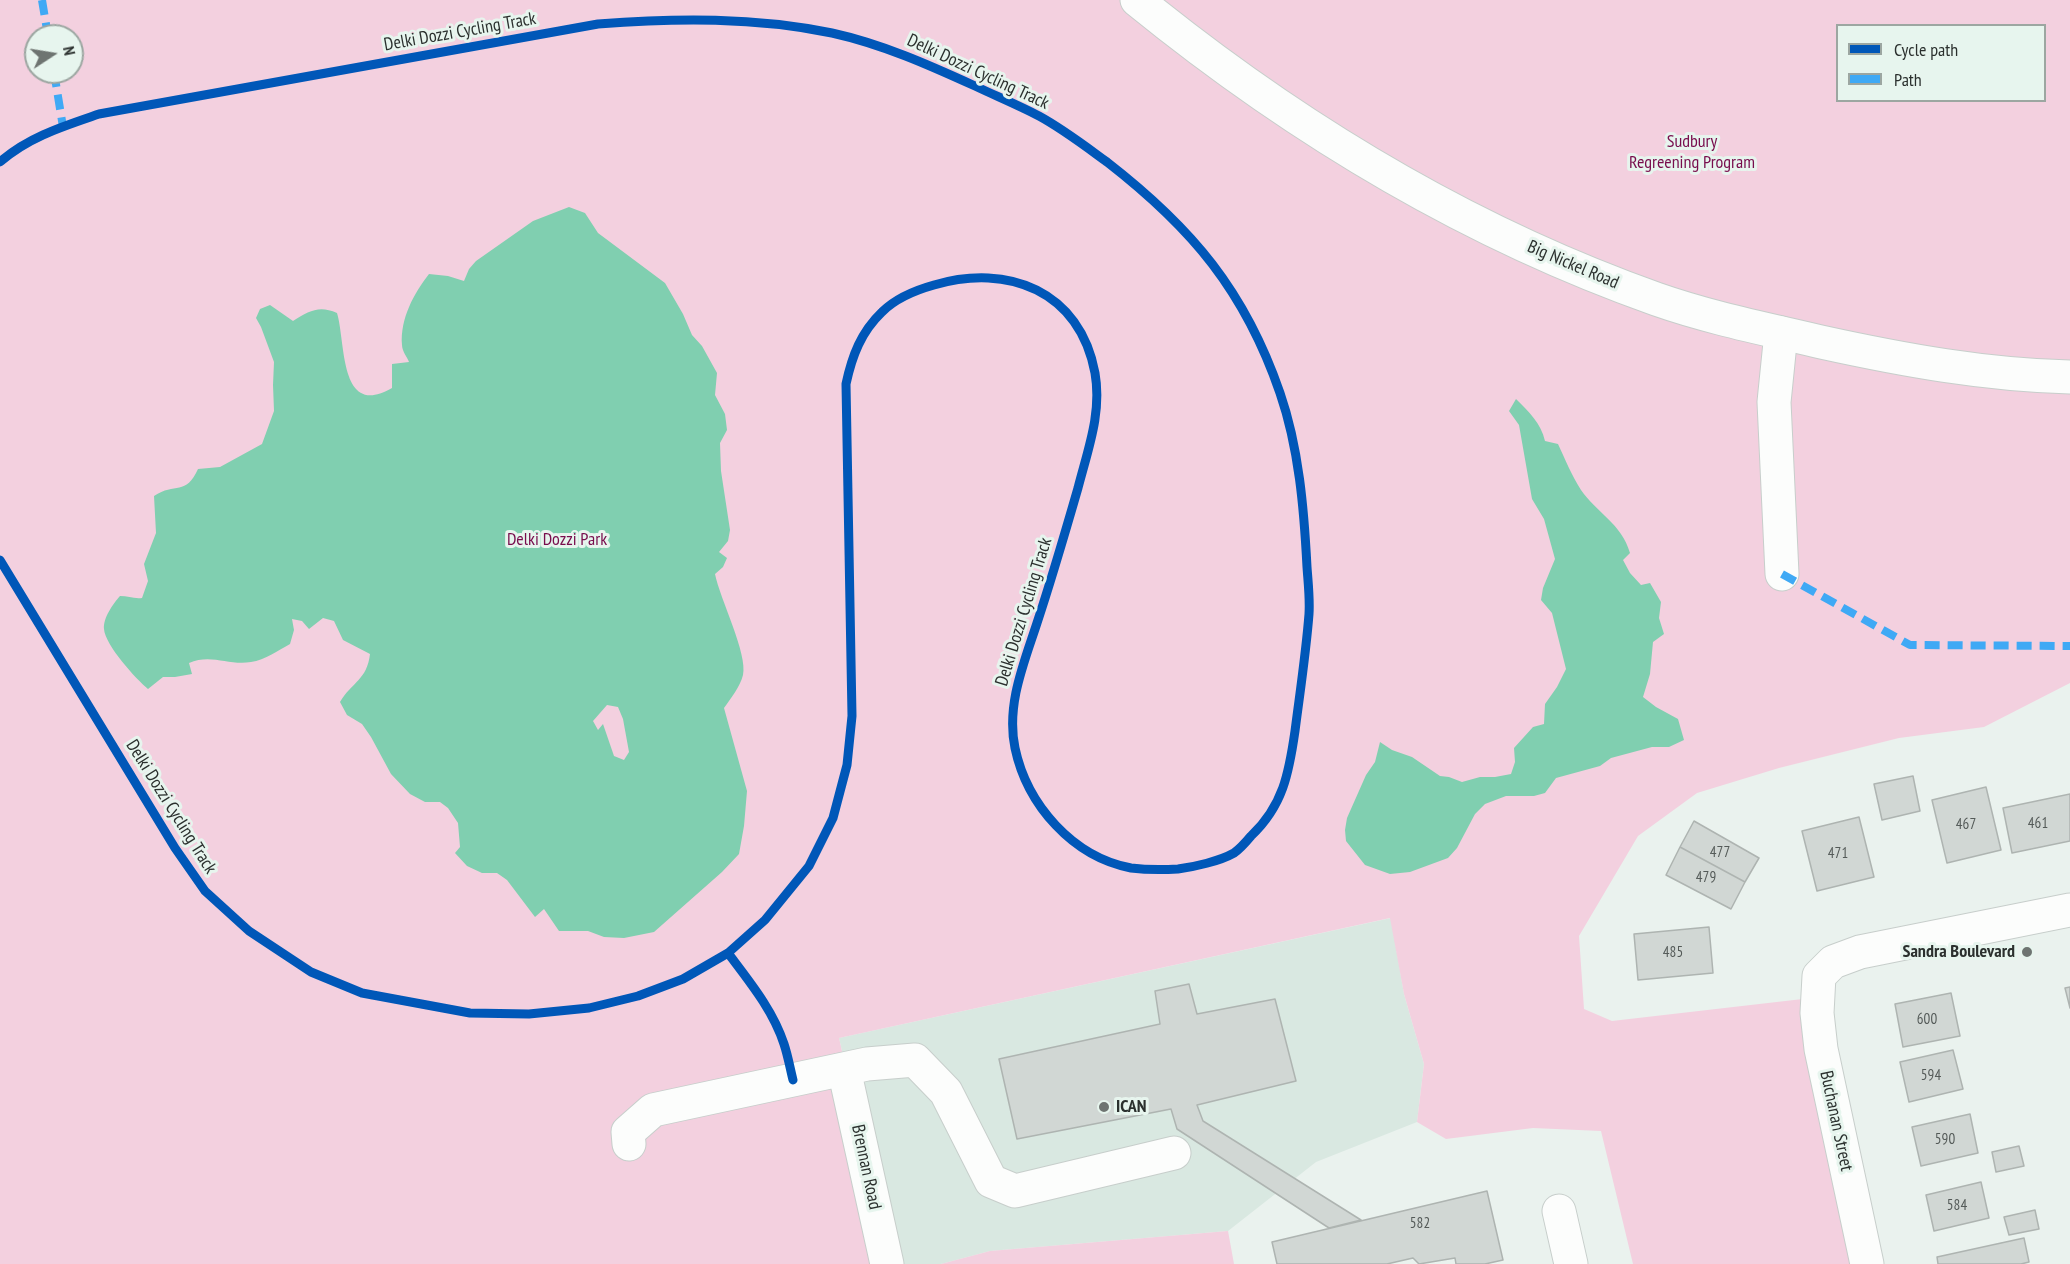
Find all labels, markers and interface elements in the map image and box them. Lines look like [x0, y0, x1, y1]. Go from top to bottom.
street label: Delki Dozzi Cycling Track [382, 8, 538, 56]
north arrow [24, 24, 84, 84]
legend [1836, 24, 2046, 102]
street label: Delki Dozzi Cycling Track [904, 30, 1052, 114]
text: Cycle path [1894, 38, 1958, 61]
text: N [59, 44, 80, 57]
text: Path [1894, 68, 1922, 91]
park label: Sudbury Regreening Program [1629, 131, 1755, 174]
street label: Big Nickel Road [1524, 236, 1622, 294]
park label: Delki Dozzi Park [507, 529, 607, 551]
street label: Delki Dozzi Cycling Track [991, 535, 1057, 689]
street label: Delki Dozzi Cycling Track [121, 736, 221, 878]
house number: 461 [2028, 815, 2048, 833]
house number: 467 [1956, 816, 1976, 834]
house number: 477 [1710, 844, 1730, 862]
house number: 471 [1828, 845, 1848, 863]
house number: 479 [1696, 869, 1716, 887]
place label: Sandra Boulevard [1903, 941, 2015, 963]
house number: 485 [1663, 944, 1683, 962]
marker: Sandra Boulevard [2020, 945, 2034, 959]
house number: 600 [1917, 1011, 1937, 1029]
house number: 594 [1921, 1067, 1941, 1085]
street label: Buchanan Street [1815, 1069, 1857, 1173]
place label: ICAN [1116, 1096, 1147, 1118]
marker: ICAN [1097, 1100, 1111, 1114]
street label: Brennan Road [846, 1123, 886, 1211]
house number: 590 [1935, 1131, 1955, 1149]
house number: 584 [1947, 1197, 1967, 1215]
house number: 582 [1410, 1215, 1430, 1233]

